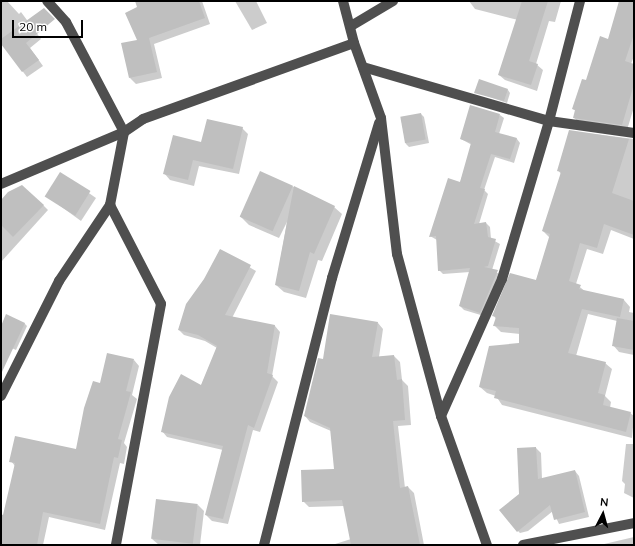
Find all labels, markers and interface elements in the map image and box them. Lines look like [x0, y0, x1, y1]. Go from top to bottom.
scale bar [14, 12, 85, 38]
text: 20 m [19, 19, 47, 34]
north arrow [583, 494, 623, 534]
text: N [599, 495, 609, 509]

